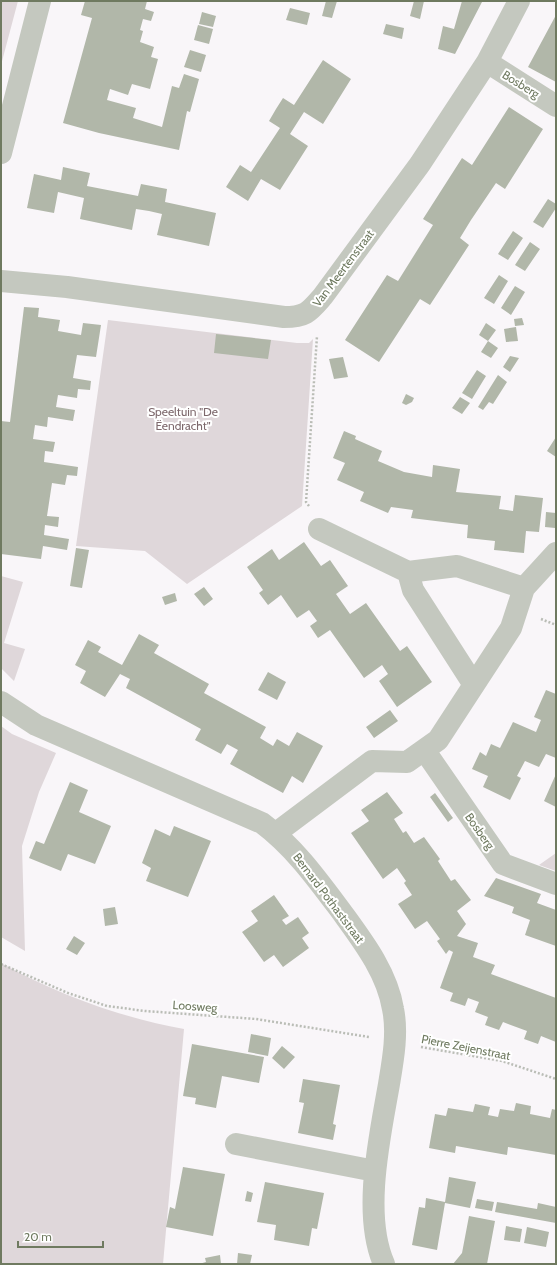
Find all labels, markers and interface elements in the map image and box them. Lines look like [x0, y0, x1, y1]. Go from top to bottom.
street label: Bosberg [500, 67, 543, 102]
street label: Van Meertenstraat [309, 226, 377, 310]
park label: Speeltuin "De Ëendracht" [148, 404, 218, 433]
street label: Bosberg [462, 810, 499, 853]
street label: Bernard Pothaststraat [290, 850, 368, 946]
street label: Loosweg [172, 997, 219, 1015]
street label: Pierre Zeijenstraat [420, 1031, 512, 1063]
scale bar [18, 1223, 103, 1249]
text: 20 m [24, 1229, 52, 1244]

